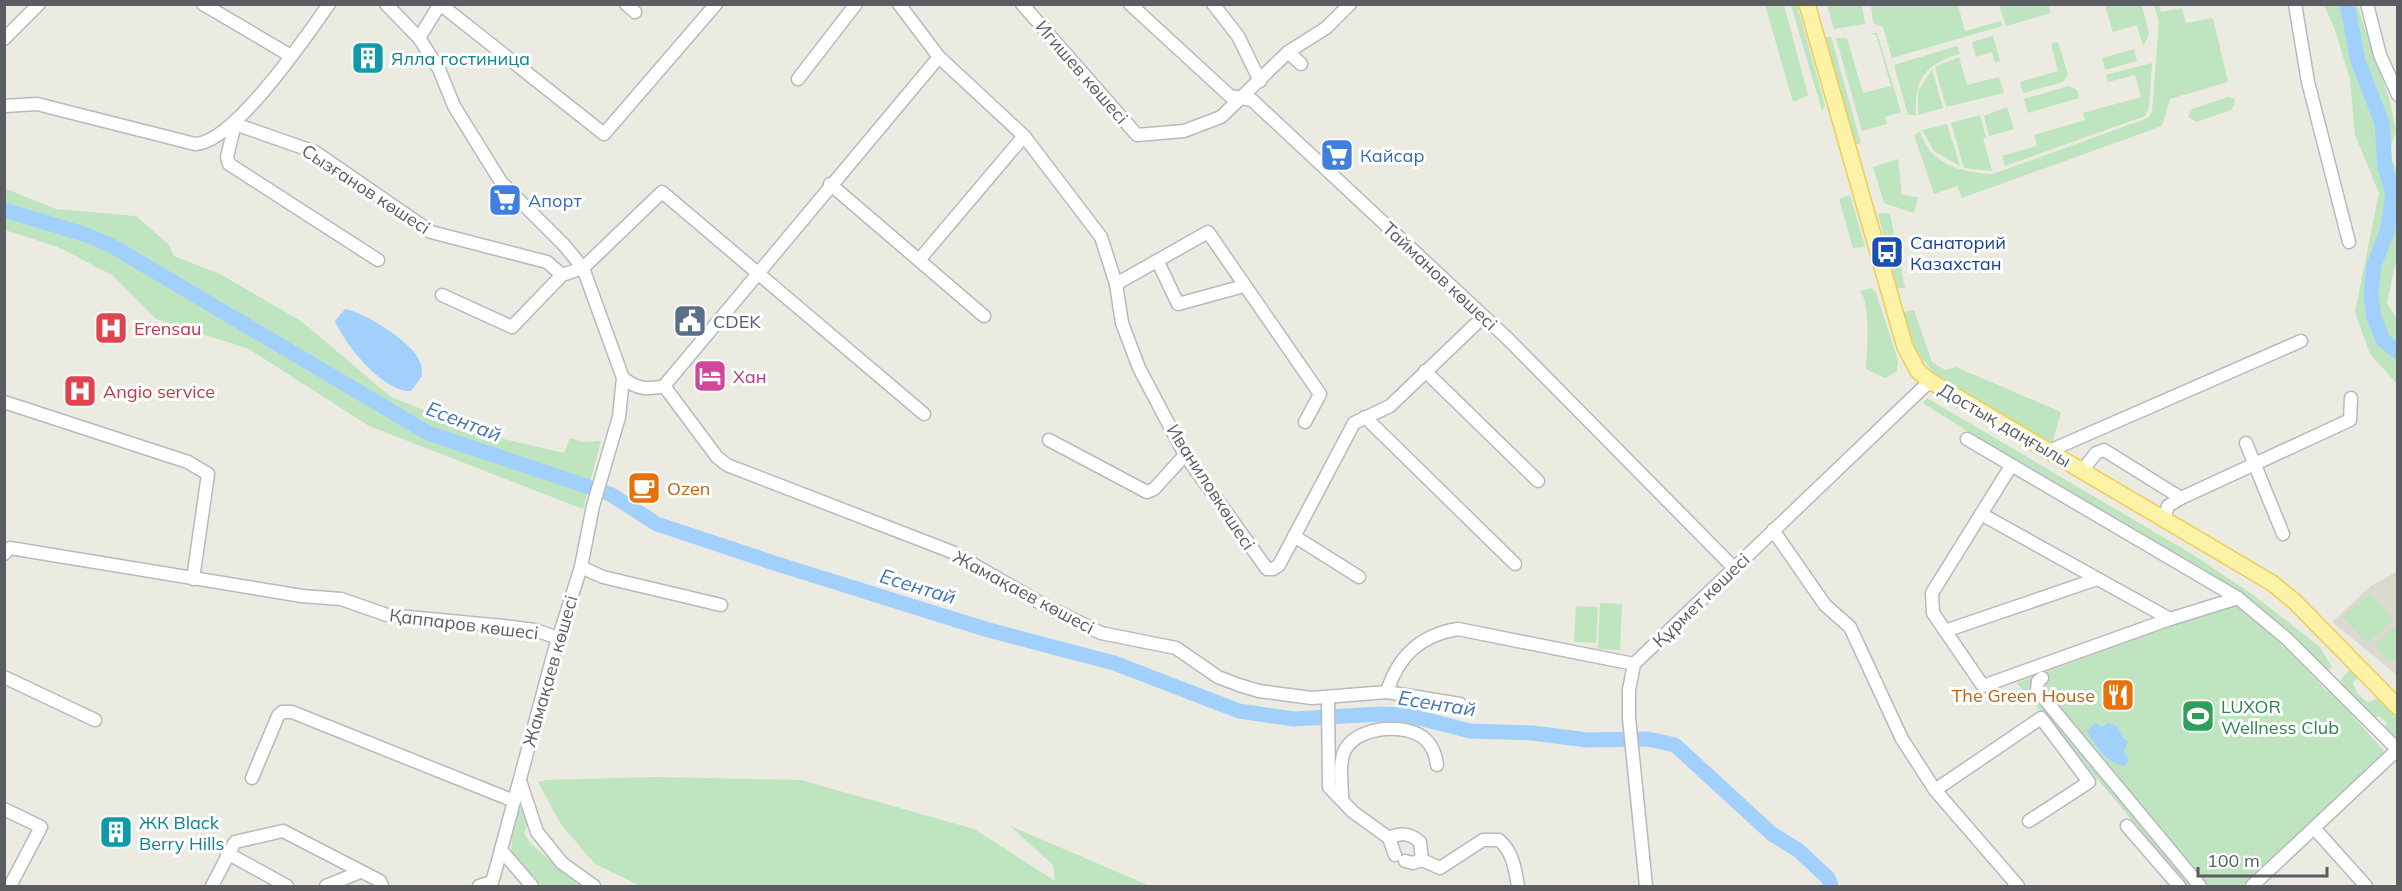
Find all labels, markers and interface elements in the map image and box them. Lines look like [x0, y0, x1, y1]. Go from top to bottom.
street label: Игишев көшесі [1031, 15, 1133, 129]
building icon: Ялла гостиница [350, 40, 386, 76]
place label: Ялла гостиница [391, 47, 530, 70]
supermarket icon: Кайсар [1319, 137, 1355, 173]
street label: Сызғанов көшесі [297, 139, 435, 239]
place label: Кайсар [1360, 144, 1425, 167]
supermarket icon: Апорт [487, 182, 523, 218]
place label: Апорт [528, 189, 582, 212]
street label: Тайманов көшесі [1378, 217, 1502, 335]
place label: Санаторий Казахстан [1910, 231, 2006, 275]
bus stop icon: Санаторий Казахстан [1869, 234, 1905, 270]
public building icon: CDEK [672, 303, 708, 339]
hospital icon: Erensau [93, 310, 129, 346]
place label: CDEK [713, 310, 761, 333]
place label: Erensau [134, 317, 201, 340]
hotel icon: Хан [692, 358, 728, 394]
place label: Хан [733, 365, 766, 388]
hospital icon: Angio service [62, 373, 98, 409]
street label: Достық даңғылы [1935, 378, 2075, 472]
place label: Angio service [103, 380, 215, 403]
water label: Есентай [423, 395, 505, 447]
street label: Иваниловкөшесі [1162, 420, 1260, 554]
cafe icon: Ozen [626, 470, 662, 506]
place label: Ozen [667, 477, 710, 500]
street label: Жамақаев көшесі [949, 545, 1099, 639]
street label: Құрмет көшесі [1648, 548, 1754, 652]
water label: Есентай [877, 563, 959, 609]
street label: Жамақаев көшесі [517, 593, 583, 749]
street label: Қаппаров көшесі [388, 603, 540, 645]
restaurant icon: The Green House [2100, 677, 2136, 713]
place label: The Green House [1952, 684, 2095, 707]
water label: Есентай [1396, 685, 1478, 721]
place label: LUXOR Wellness Club [2221, 695, 2339, 739]
sports icon: LUXOR Wellness Club [2180, 698, 2216, 734]
place label: ЖК Black Berry Hills [139, 811, 225, 855]
building icon: ЖК Black Berry Hills [98, 814, 134, 850]
scale bar [2198, 840, 2327, 878]
text: 100 m [2207, 849, 2260, 872]

